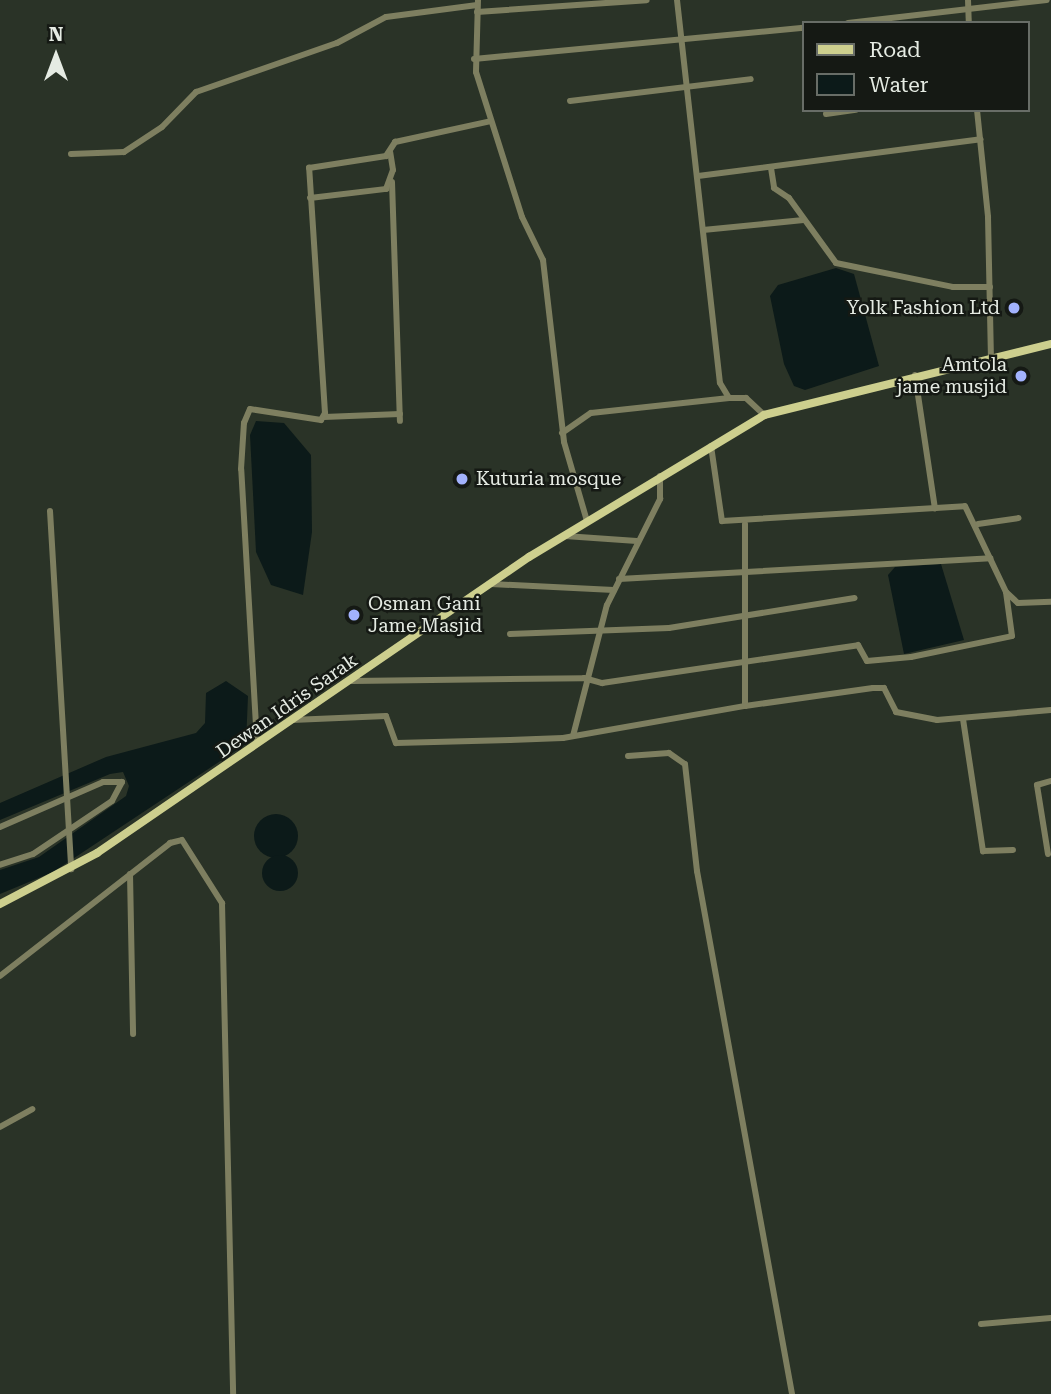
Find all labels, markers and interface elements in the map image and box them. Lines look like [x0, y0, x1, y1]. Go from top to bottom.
north arrow [21, 21, 91, 91]
legend [802, 21, 1030, 112]
text: N [49, 23, 63, 46]
text: Road [869, 38, 921, 62]
text: Water [869, 73, 928, 97]
place label: Yolk Fashion Ltd [846, 297, 1000, 319]
marker: Yolk Fashion Ltd [1006, 300, 1022, 316]
place label: Amtola jame musjid [897, 354, 1007, 398]
marker: Amtola jame musjid [1013, 368, 1029, 384]
place label: Kuturia mosque [476, 468, 621, 490]
marker: Kuturia mosque [454, 471, 470, 487]
place label: Osman Gani Jame Masjid [368, 593, 482, 637]
marker: Osman Gani Jame Masjid [346, 607, 362, 623]
street label: Dewan Idris Sarak [212, 649, 362, 763]

